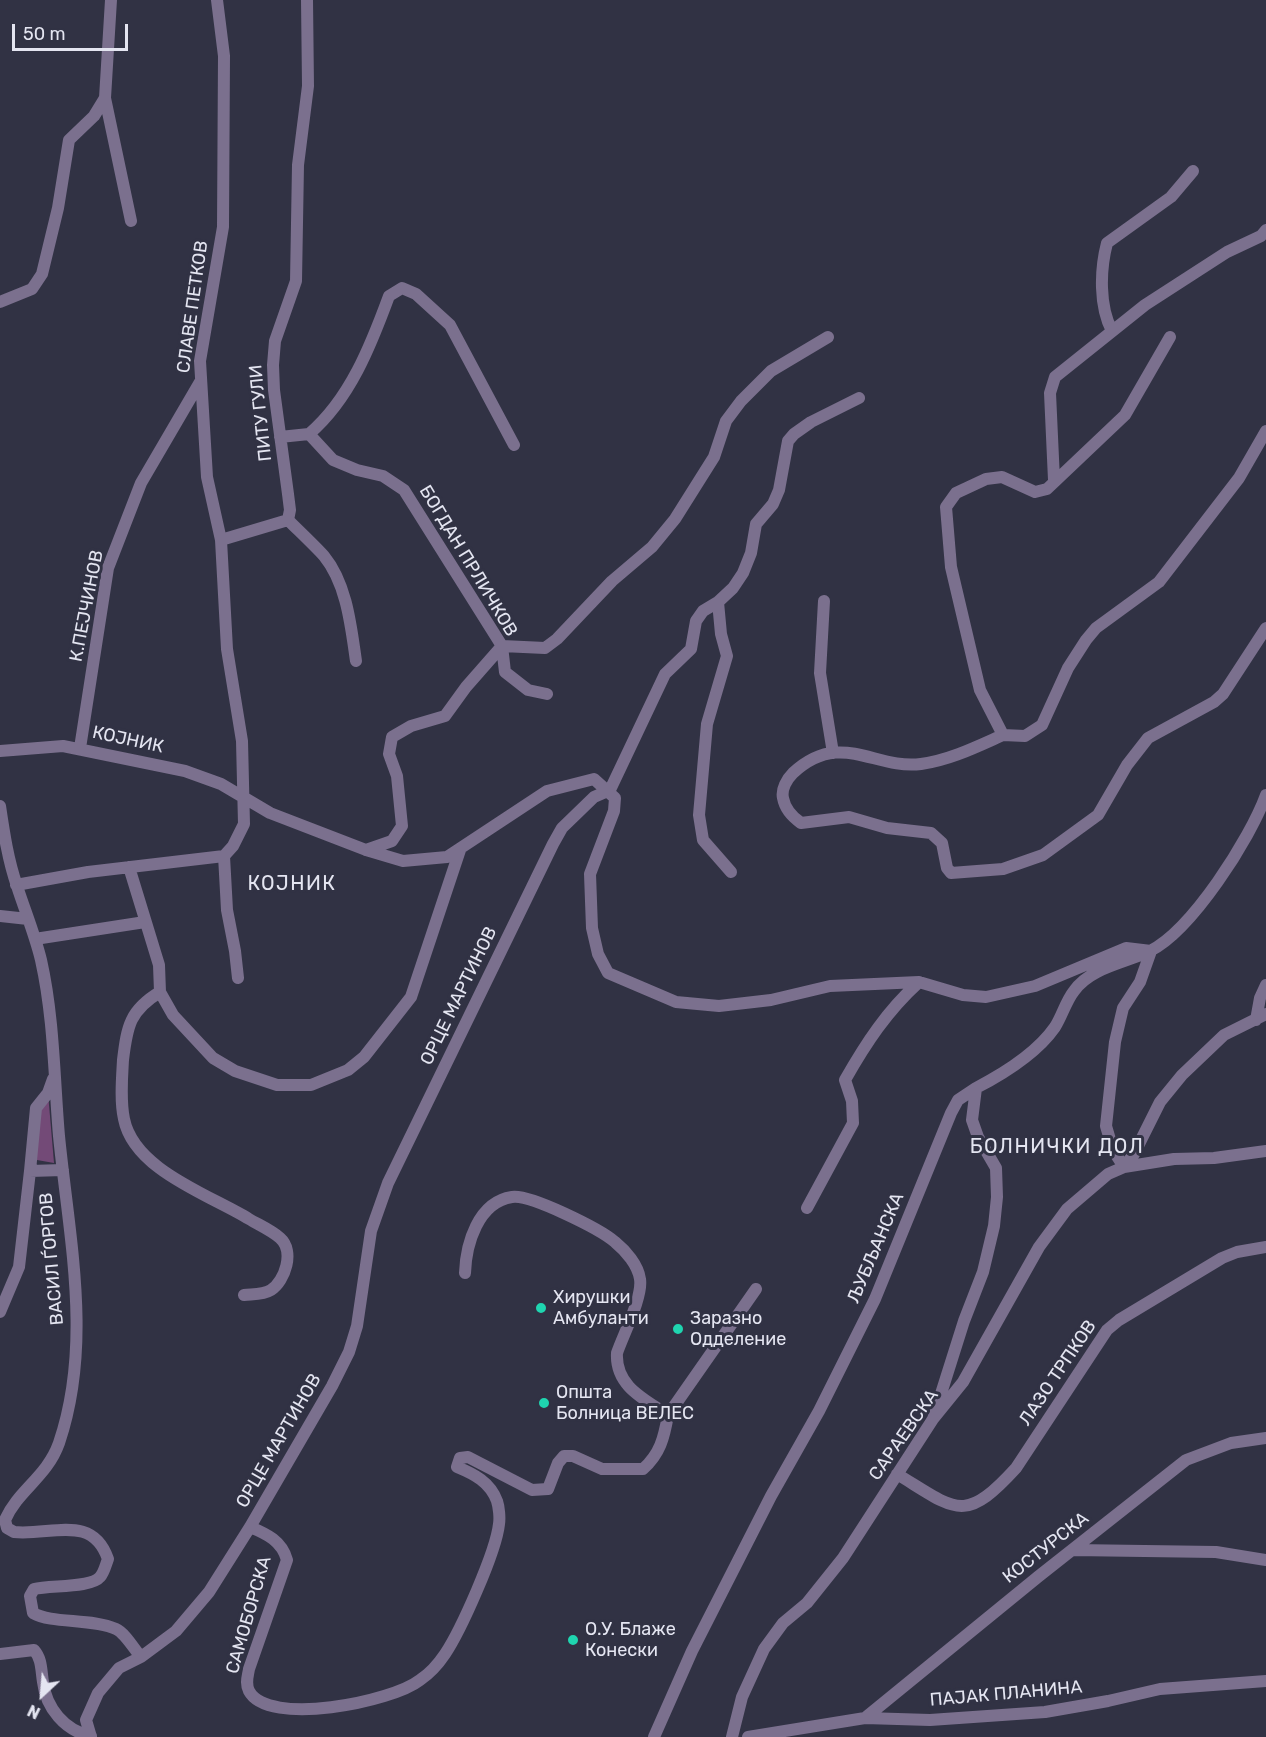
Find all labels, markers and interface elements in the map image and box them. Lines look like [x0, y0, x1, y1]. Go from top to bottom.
scale bar [15, 12, 130, 50]
text: 50 m [23, 23, 66, 45]
street label: СЛАВЕ ПЕТКОВ [173, 239, 213, 375]
street label: ПИТУ ГУЛИ [245, 364, 277, 462]
street label: БОГДАН ПРЛИЧКОВ [414, 482, 522, 640]
street label: К.ПЕЈЧИНОВ [66, 548, 108, 664]
street label: КОЈНИК [90, 722, 166, 758]
district label: КОЈНИК [247, 872, 337, 896]
street label: ОРЦЕ МАРТИНОВ [416, 923, 502, 1069]
district label: БОЛНИЧКИ ДОЛ [970, 1135, 1144, 1159]
street label: ЉУБЉАНСКА [843, 1190, 909, 1306]
street label: ВАСИЛ ЃОРГОВ [35, 1192, 69, 1326]
place label: Хирушки Амбуланти [553, 1287, 649, 1330]
marker: Хирушки Амбуланти [534, 1301, 548, 1315]
place label: Заразно Одделение [690, 1308, 786, 1350]
street label: ЛАЗО ТРПКОВ [1015, 1316, 1101, 1430]
marker: Заразно Одделение [671, 1322, 685, 1336]
street label: ОРЦЕ МАРТИНОВ [232, 1370, 326, 1512]
place label: Општа Болница ВЕЛЕС [556, 1382, 694, 1424]
street label: САРАЕВСКА [865, 1385, 943, 1485]
marker: Општа Болница ВЕЛЕС [537, 1396, 551, 1410]
street label: КОСТУРСКА [999, 1508, 1093, 1588]
street label: САМОБОРСКА [222, 1554, 276, 1676]
place label: О.У. Блаже Конески [585, 1619, 676, 1662]
marker: О.У. Блаже Конески [566, 1633, 580, 1647]
north arrow [12, 1665, 72, 1725]
street label: ПАЈАК ПЛАНИНА [929, 1677, 1083, 1711]
text: N [25, 1701, 43, 1723]

